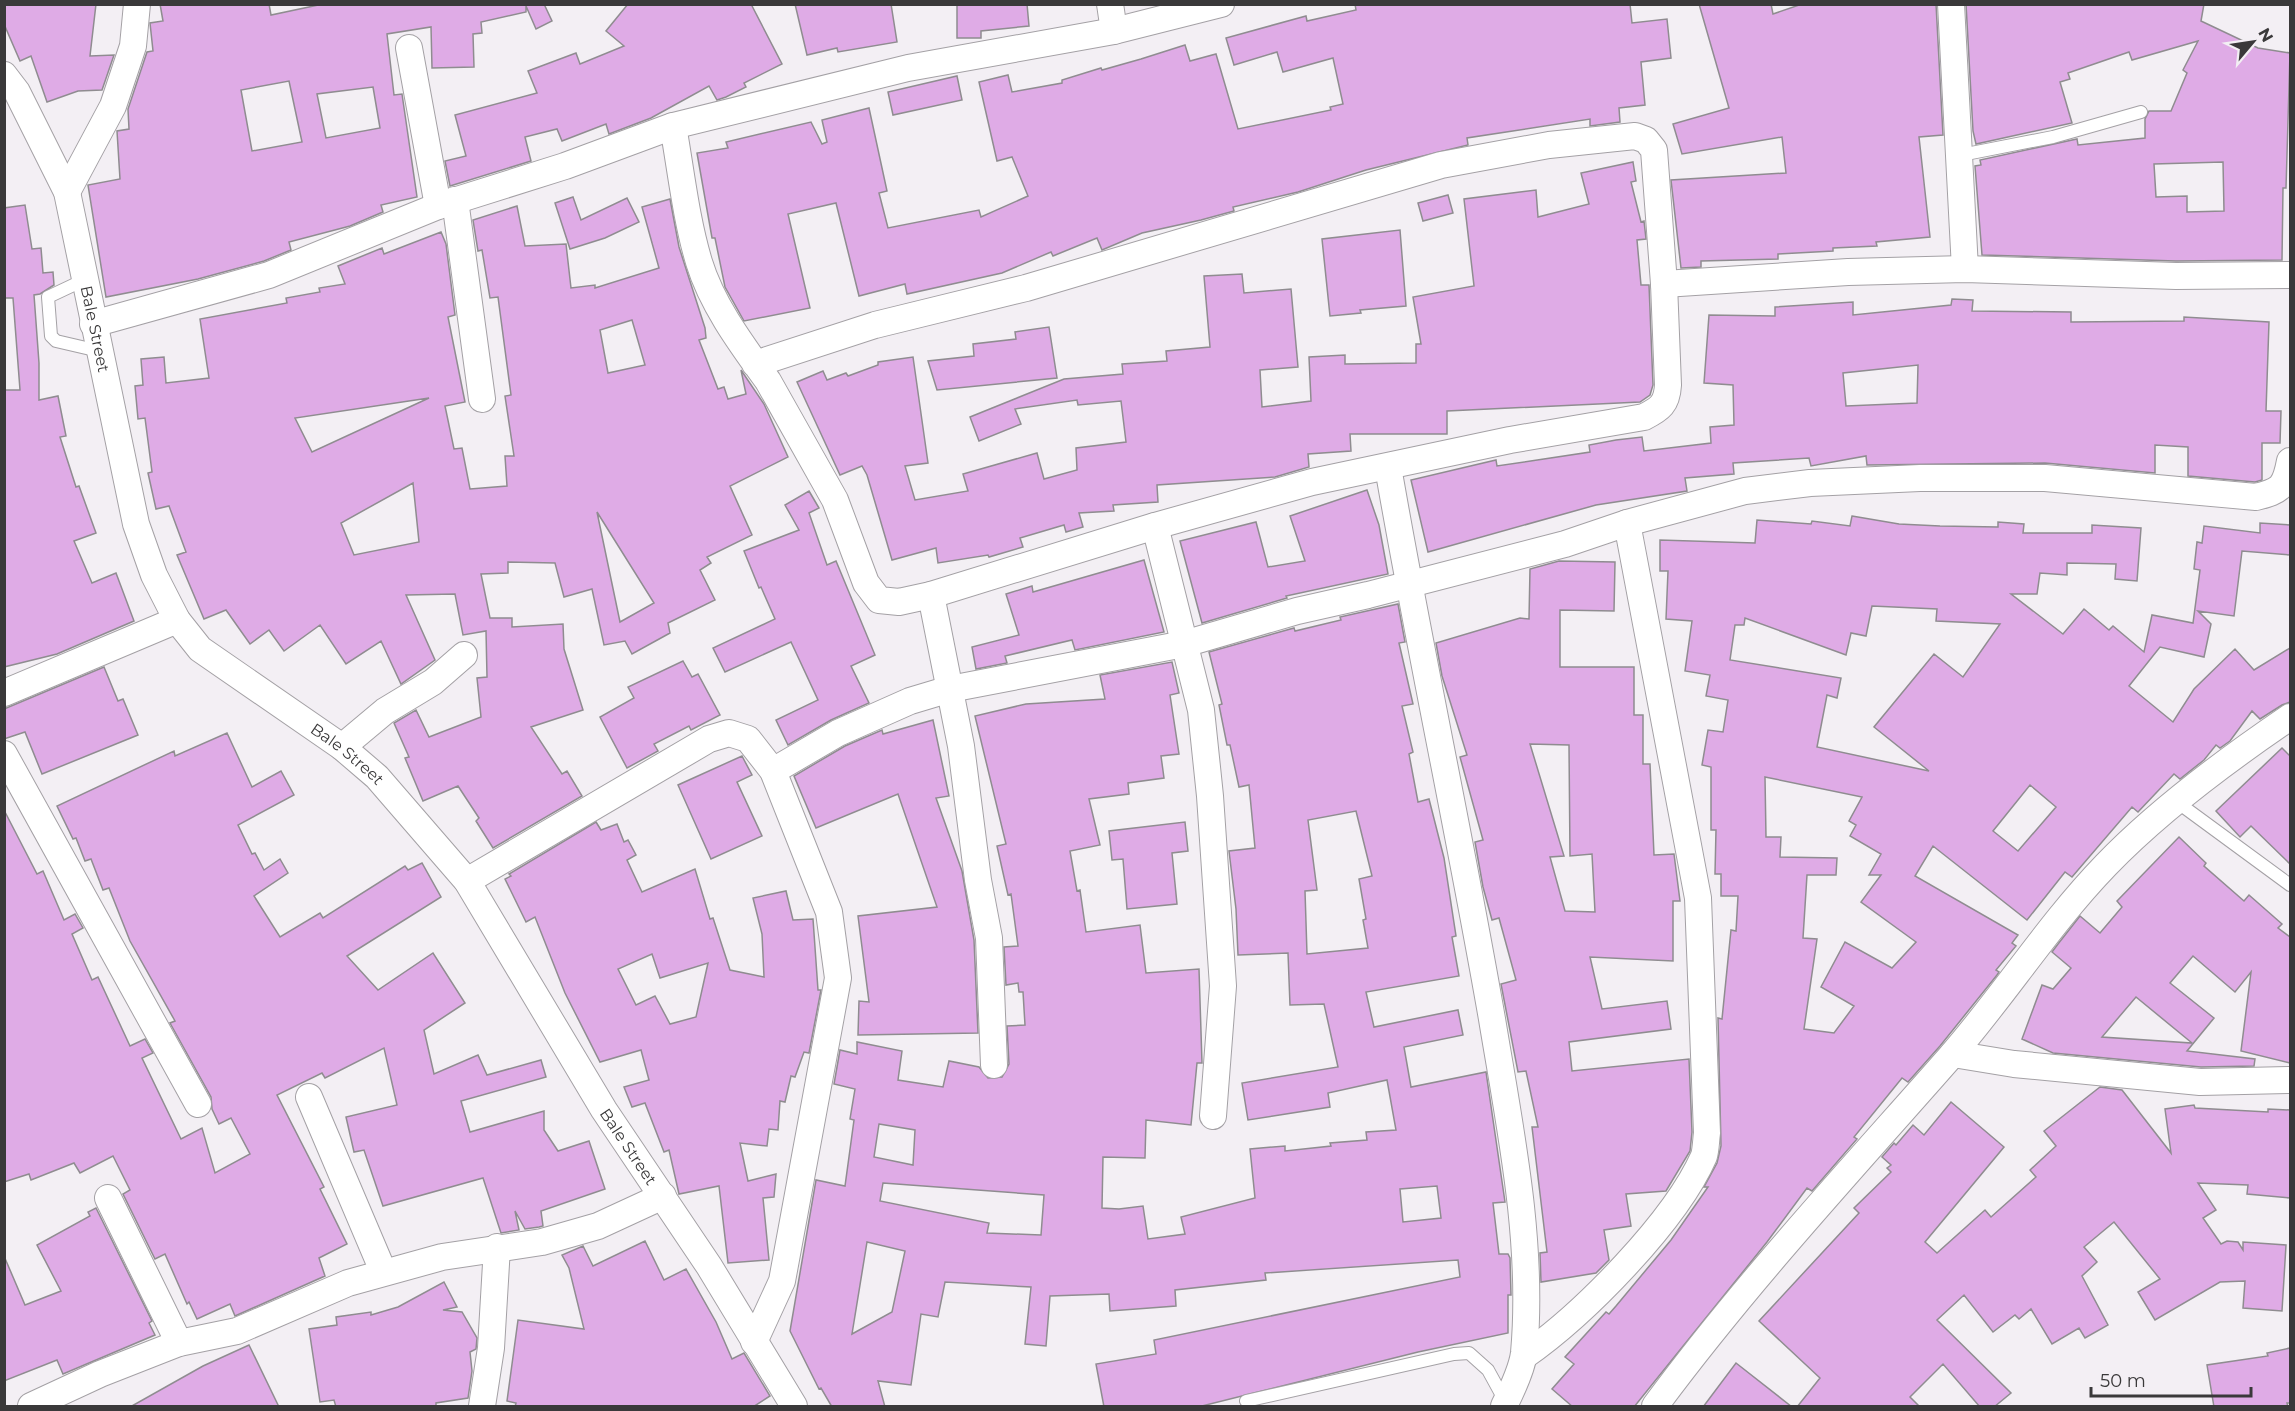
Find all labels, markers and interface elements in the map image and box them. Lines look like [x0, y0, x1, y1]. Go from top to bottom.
north arrow [2223, 12, 2283, 72]
text: N [2254, 25, 2277, 45]
street label: Bale Street [77, 284, 114, 374]
street label: Bale Street [307, 719, 389, 789]
street label: Bale Street [596, 1105, 661, 1189]
scale bar [2091, 1360, 2252, 1398]
text: 50 m [2100, 1370, 2146, 1392]

